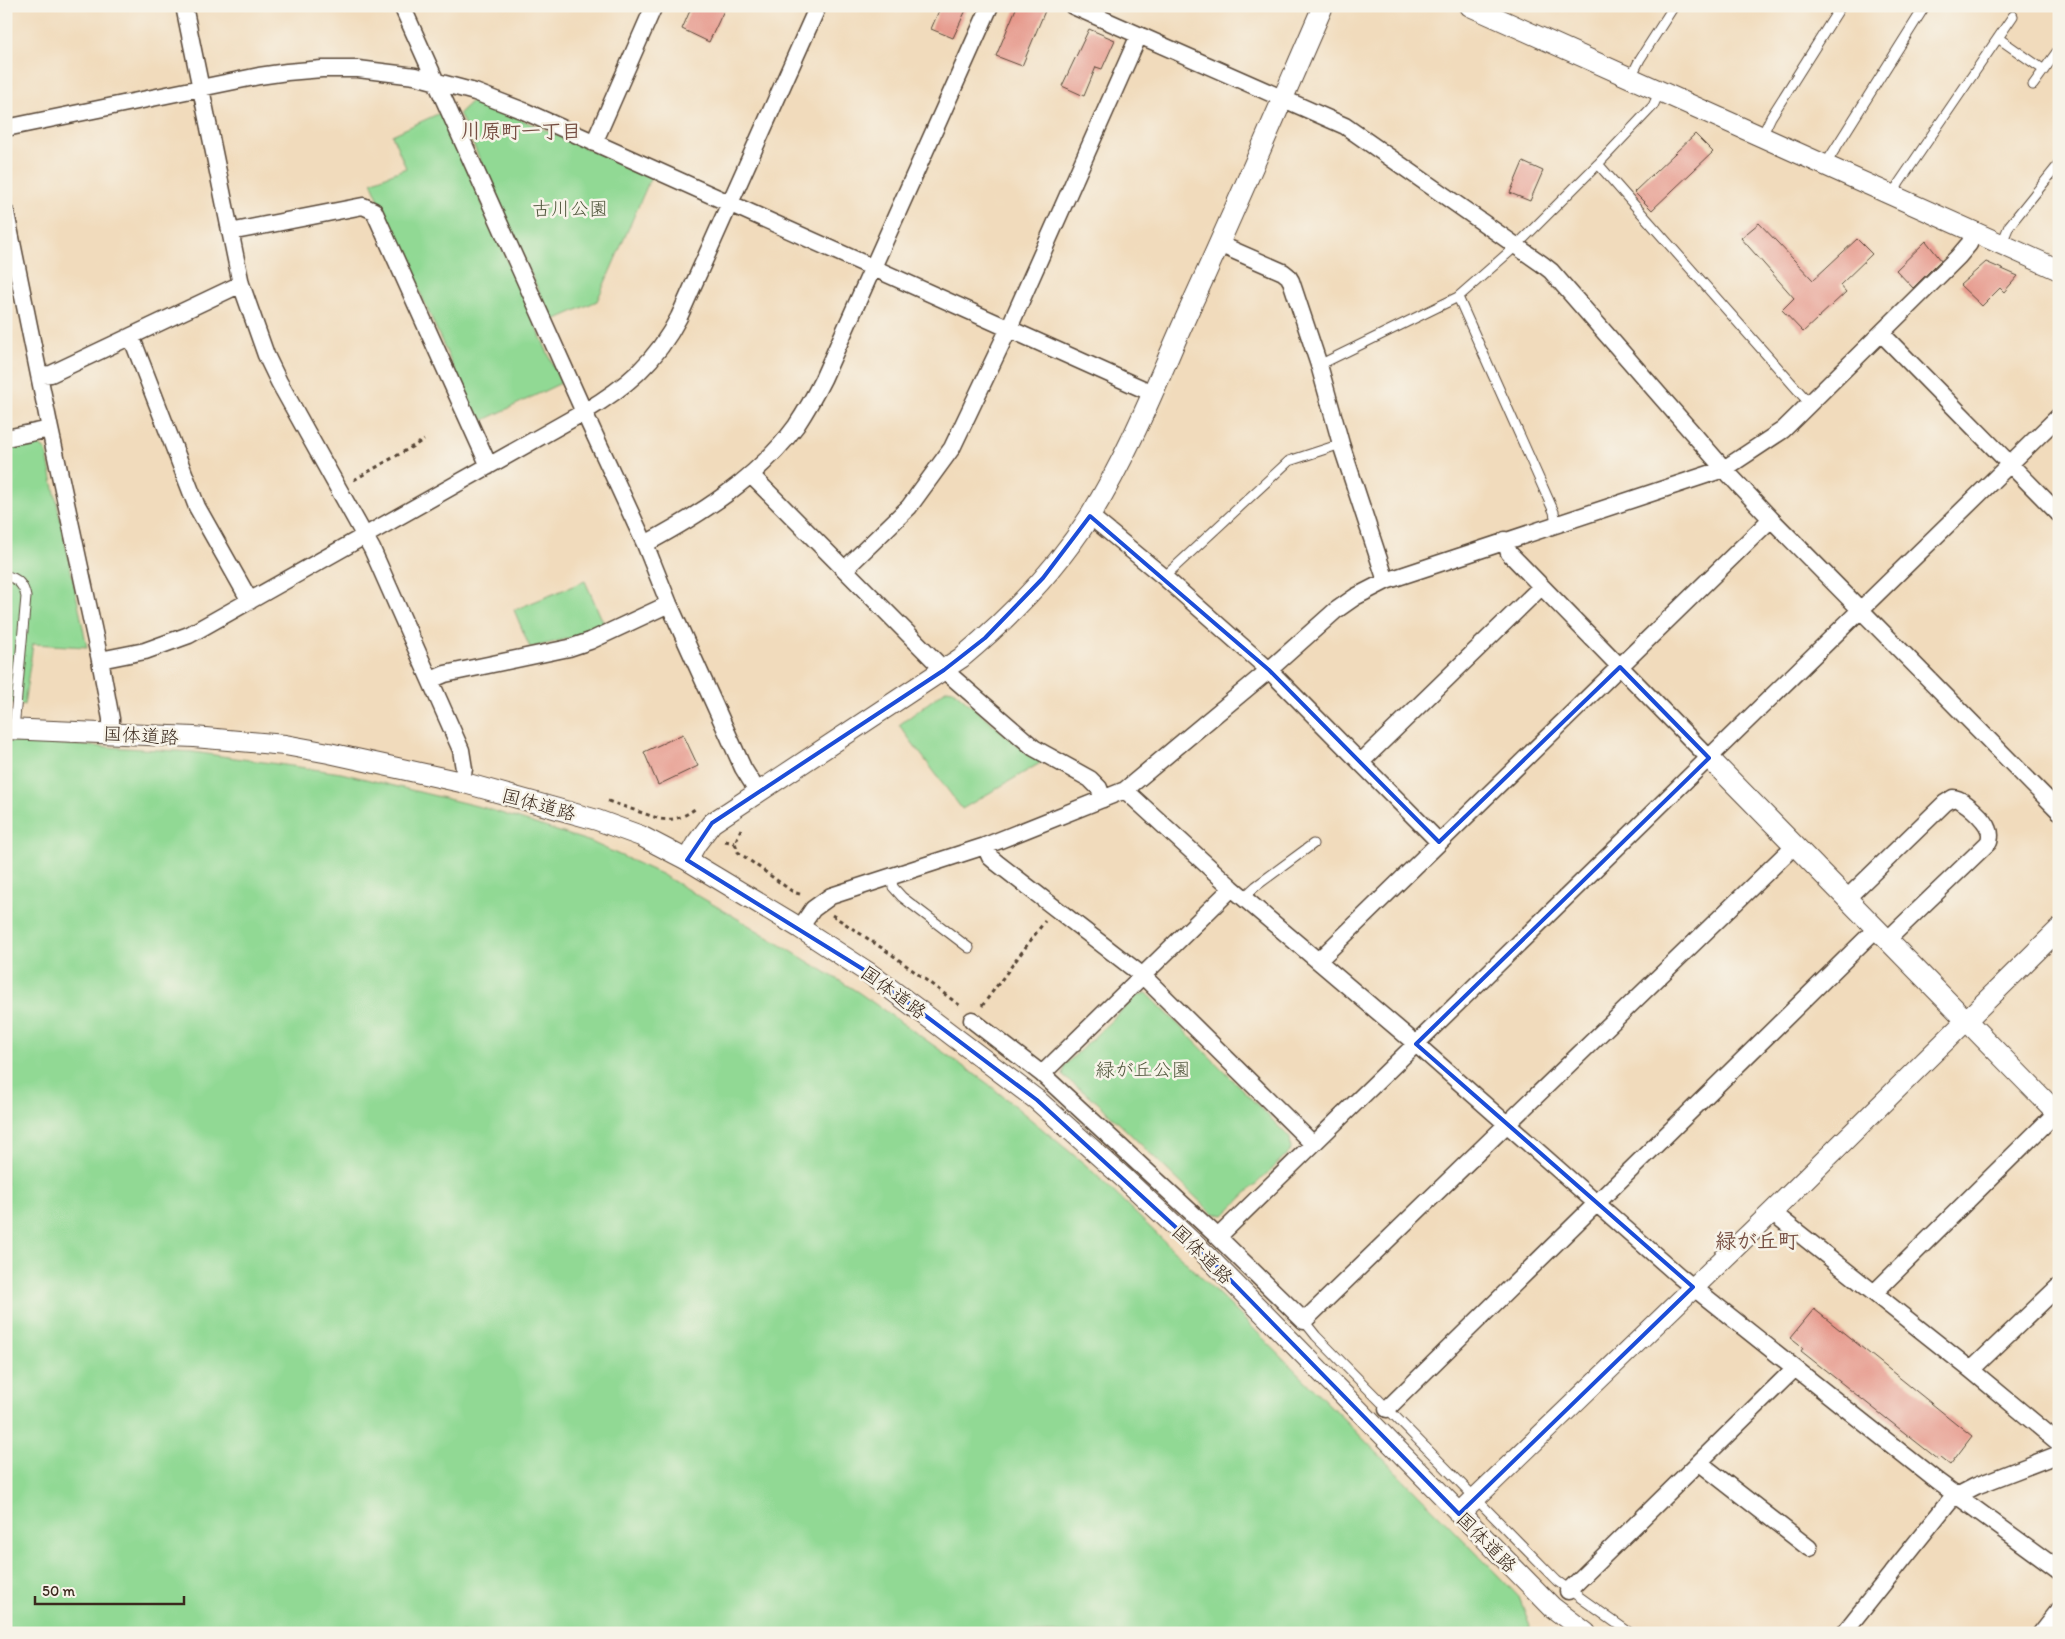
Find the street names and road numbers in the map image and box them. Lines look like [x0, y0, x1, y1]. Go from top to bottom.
street label: 国体道路 [102, 722, 180, 749]
street label: 国体道路 [499, 784, 579, 825]
street label: 国体道路 [856, 961, 931, 1024]
street label: 国体道路 [1167, 1220, 1238, 1289]
street label: 国体道路 [1452, 1507, 1522, 1577]

